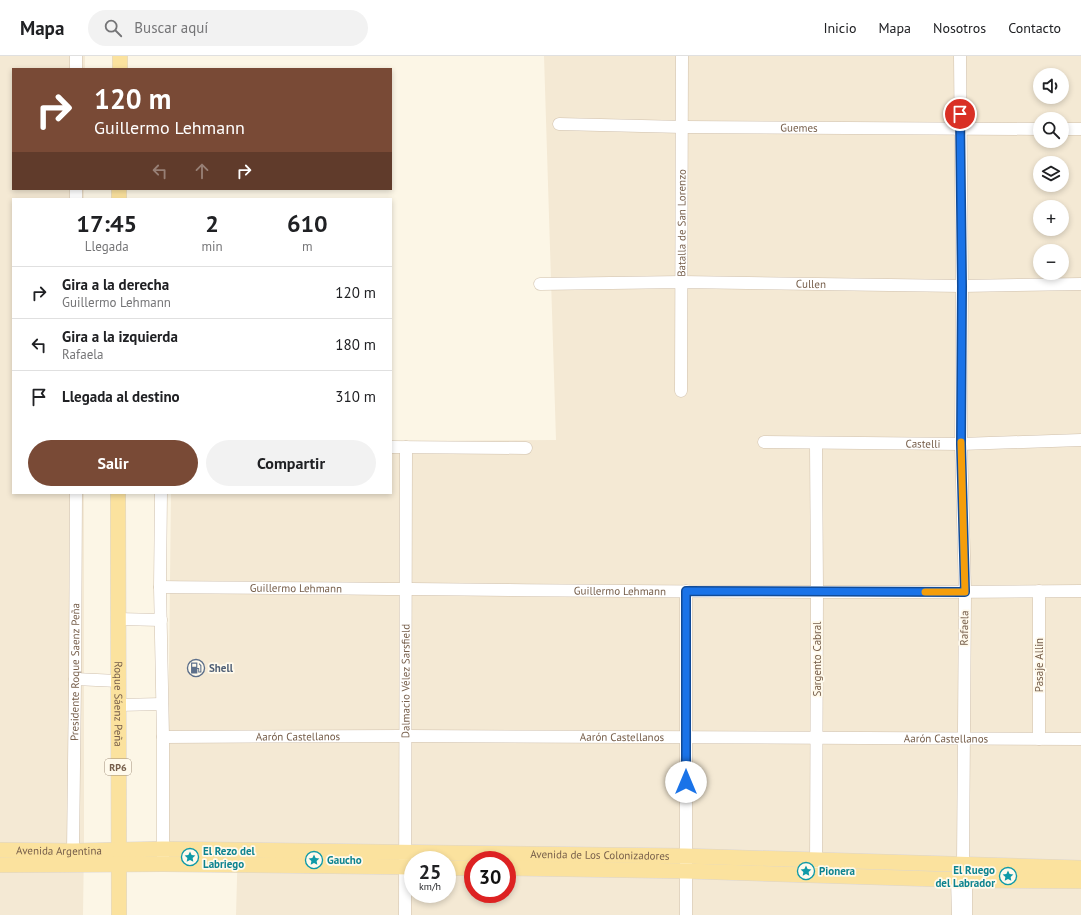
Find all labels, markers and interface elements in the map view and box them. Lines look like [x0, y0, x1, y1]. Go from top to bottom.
search box [88, 10, 368, 46]
text: Mapa [20, 16, 64, 40]
icon: search [102, 17, 124, 39]
text: Buscar aquí [134, 18, 208, 37]
text: Inicio [823, 19, 856, 37]
text: Mapa [878, 19, 911, 37]
text: Nosotros [933, 19, 986, 37]
text: Contacto [1008, 19, 1061, 37]
map controls [1033, 68, 1069, 280]
button: sound [1033, 68, 1069, 104]
text: 120 m [94, 80, 171, 117]
icon: right [28, 84, 80, 136]
pin [943, 97, 977, 131]
icon: arrive [949, 103, 971, 125]
button: search [1033, 112, 1069, 148]
text: Guillermo Lehmann [94, 116, 245, 139]
street label: Guemes [780, 121, 818, 135]
button: layers [1033, 156, 1069, 192]
icon: left [149, 160, 171, 182]
icon: ahead [191, 160, 213, 182]
icon: right [233, 160, 255, 182]
street label: Batalla de San Lorenzo [674, 169, 689, 277]
button: + [1033, 200, 1069, 236]
text: 17:45 [76, 208, 137, 239]
text: 2 [205, 208, 219, 239]
text: 610 [287, 208, 328, 239]
text: Llegada [85, 238, 129, 255]
text: min [201, 238, 223, 255]
text: m [302, 238, 313, 255]
button: − [1033, 244, 1069, 280]
text: Gira a la derecha [62, 275, 169, 294]
street label: Cullen [796, 277, 826, 291]
icon: right [28, 282, 50, 304]
text: 120 m [335, 283, 376, 302]
text: Guillermo Lehmann [62, 294, 171, 311]
text: Gira a la izquierda [62, 327, 178, 346]
icon: left [28, 334, 50, 356]
text: 180 m [335, 335, 376, 354]
text: Rafaela [62, 346, 104, 363]
icon: arrive [28, 386, 50, 408]
text: Llegada al destino [62, 387, 180, 406]
text: 310 m [335, 387, 376, 406]
street label: Castelli [906, 436, 941, 451]
button: Salir [28, 440, 198, 486]
button: Compartir [206, 440, 376, 486]
street label: Guillermo Lehmann [250, 581, 342, 595]
street label: Guillermo Lehmann [574, 584, 666, 598]
street label: Presidente Roque Saenz Peña [67, 603, 82, 741]
street label: Rafaela [957, 610, 971, 646]
street label: Sargento Cabral [810, 621, 824, 696]
street label: Dalmacio Vélez Sarsfield [398, 624, 413, 738]
street label: Pasaje Allin [1032, 638, 1046, 692]
fuel station icon: Shell [186, 658, 206, 678]
street label: Roque Sáenz Peña [111, 661, 126, 747]
place label: Shell [209, 661, 234, 675]
street label: Aarón Castellanos [256, 729, 341, 744]
street label: Aarón Castellanos [580, 730, 665, 744]
street label: Aarón Castellanos [904, 731, 989, 746]
road number: RP6 [105, 759, 131, 775]
position arrow [665, 761, 707, 803]
street label: Avenida Argentina [16, 843, 102, 858]
place label: El Rezo del Labriego [203, 844, 256, 871]
place icon: El Rezo del Labriego [180, 847, 200, 867]
street label: Avenida de Los Colonizadores [530, 847, 670, 863]
place icon: Gaucho [304, 850, 324, 870]
speed limit sign: 30 [464, 851, 516, 903]
place label: Gaucho [327, 853, 362, 867]
text: 25 [419, 859, 441, 885]
place icon: Pionera [796, 861, 816, 881]
place label: El Ruego del Labrador [935, 863, 995, 890]
place label: Pionera [819, 864, 855, 878]
place icon: El Ruego del Labrador [998, 866, 1018, 886]
text: km/h [419, 880, 441, 893]

